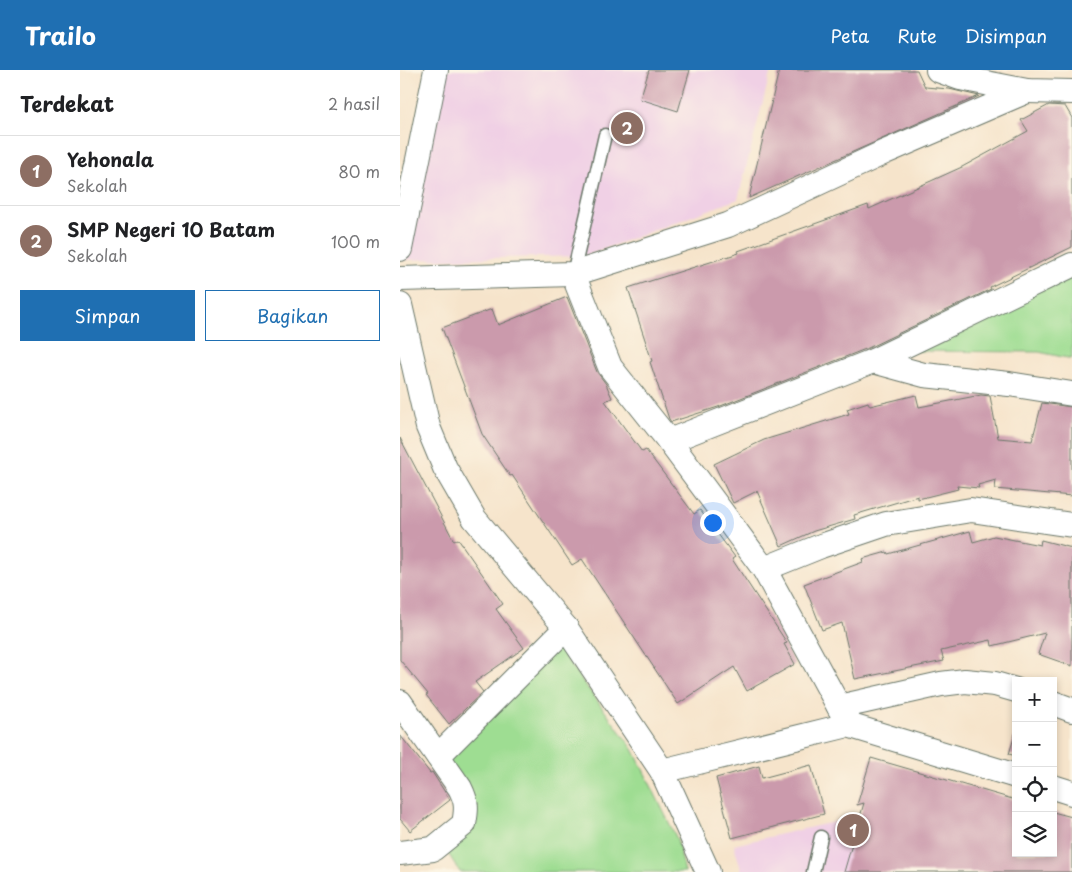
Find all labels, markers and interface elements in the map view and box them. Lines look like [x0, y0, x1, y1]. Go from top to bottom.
text: Trailo [25, 17, 96, 53]
text: Peta [830, 22, 869, 49]
text: Rute [897, 22, 937, 49]
text: Disimpan [965, 22, 1047, 49]
text: Terdekat [20, 87, 114, 119]
text: 2 hasil [328, 91, 380, 115]
pin: 2 [611, 109, 643, 147]
text: Yehonala [67, 145, 154, 173]
text: 1 [32, 159, 40, 183]
text: 80 m [338, 159, 380, 183]
text: Sekolah [67, 173, 128, 197]
text: SMP Negeri 10 Batam [67, 215, 275, 243]
text: 2 [30, 229, 42, 253]
text: 100 m [331, 229, 380, 253]
text: Sekolah [67, 243, 128, 267]
button: Simpan [20, 290, 195, 341]
button: Bagikan [205, 290, 380, 341]
your location [700, 510, 726, 536]
map controls [1012, 677, 1057, 857]
button: + [1012, 677, 1057, 722]
button: − [1012, 722, 1057, 767]
button: locate [1012, 767, 1057, 812]
pin: 1 [837, 811, 869, 849]
button: layers [1012, 812, 1057, 857]

